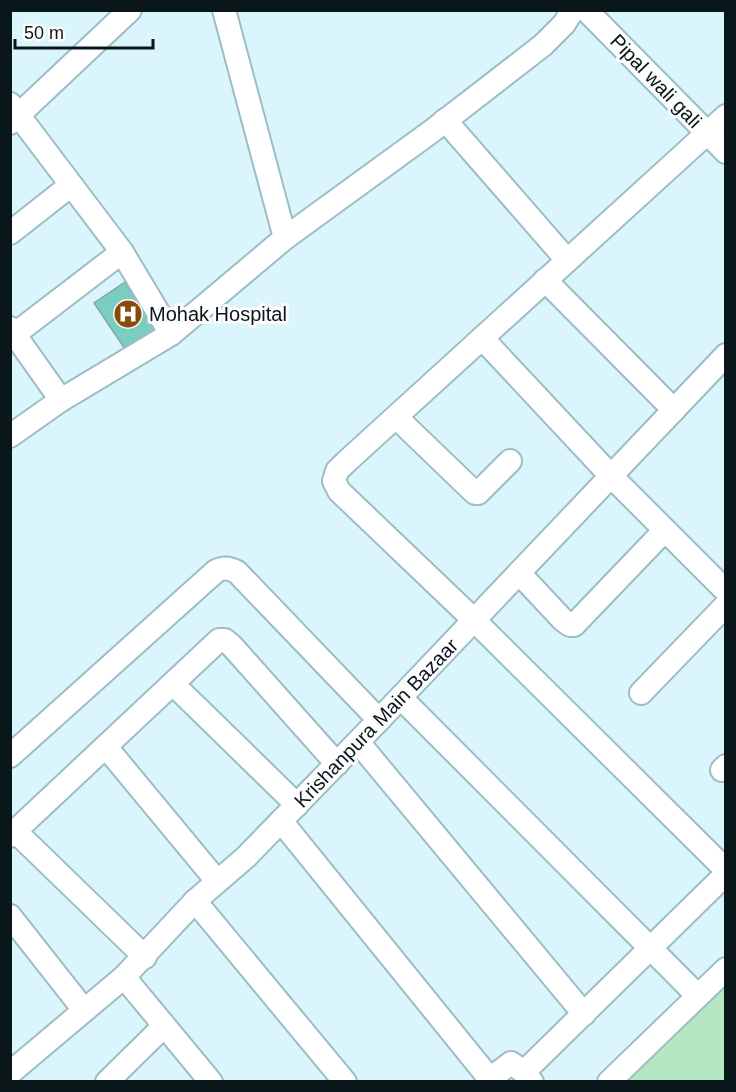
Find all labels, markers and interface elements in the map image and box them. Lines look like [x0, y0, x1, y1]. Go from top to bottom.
scale bar [15, 12, 153, 50]
text: 50 m [24, 23, 64, 43]
street label: Pipal wali gali [606, 30, 706, 132]
hospital icon: Mohak Hospital [112, 298, 144, 330]
place label: Mohak Hospital [149, 303, 287, 325]
street label: Krishanpura Main Bazaar [290, 634, 463, 812]

